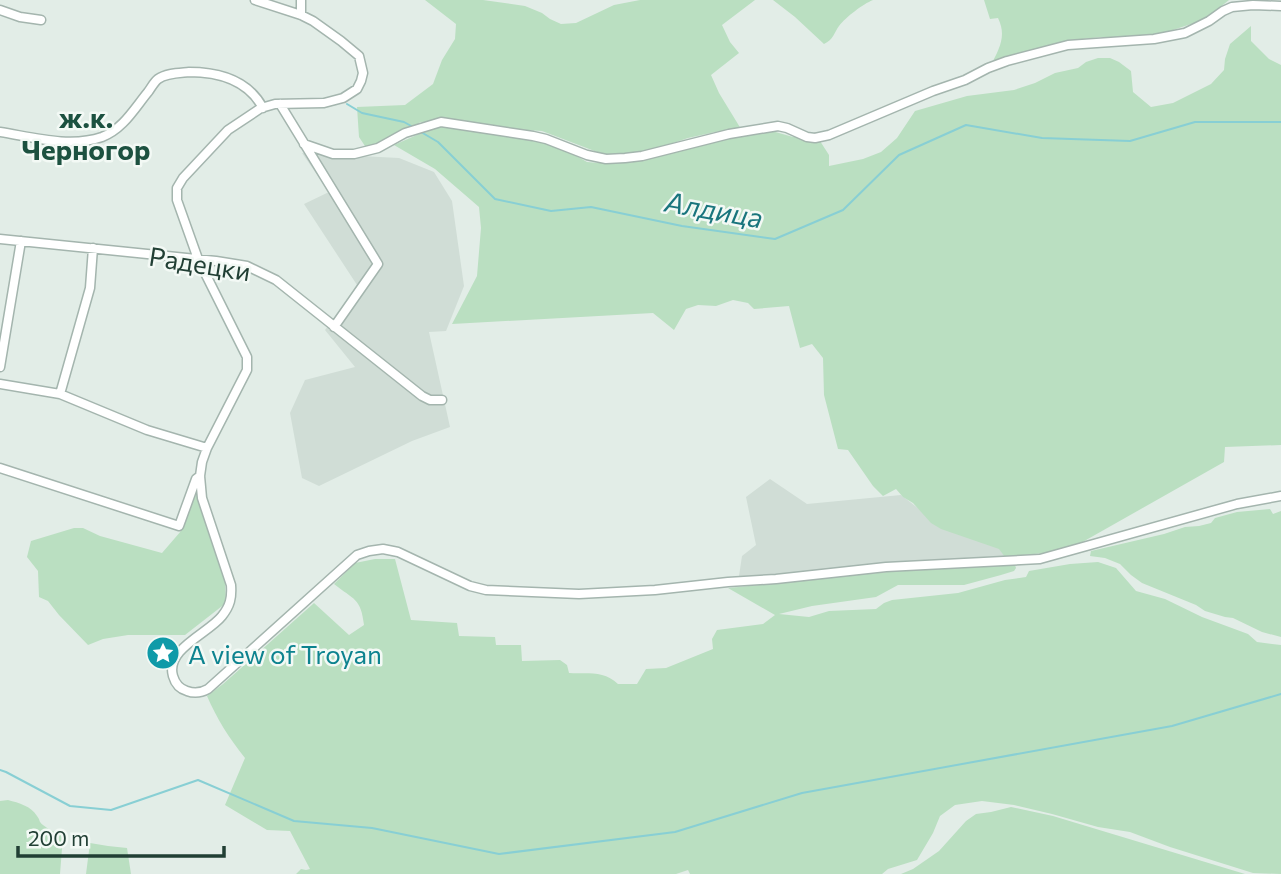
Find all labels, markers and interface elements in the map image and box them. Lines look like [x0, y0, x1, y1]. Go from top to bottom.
district label: ж.к. Черногор [21, 100, 151, 166]
water label: Алдица [661, 184, 766, 234]
street label: Радецки [147, 240, 253, 286]
place icon: A view of Troyan [144, 634, 182, 672]
place label: A view of Troyan [188, 638, 382, 669]
scale bar [18, 814, 224, 858]
text: 200 m [28, 825, 89, 850]

